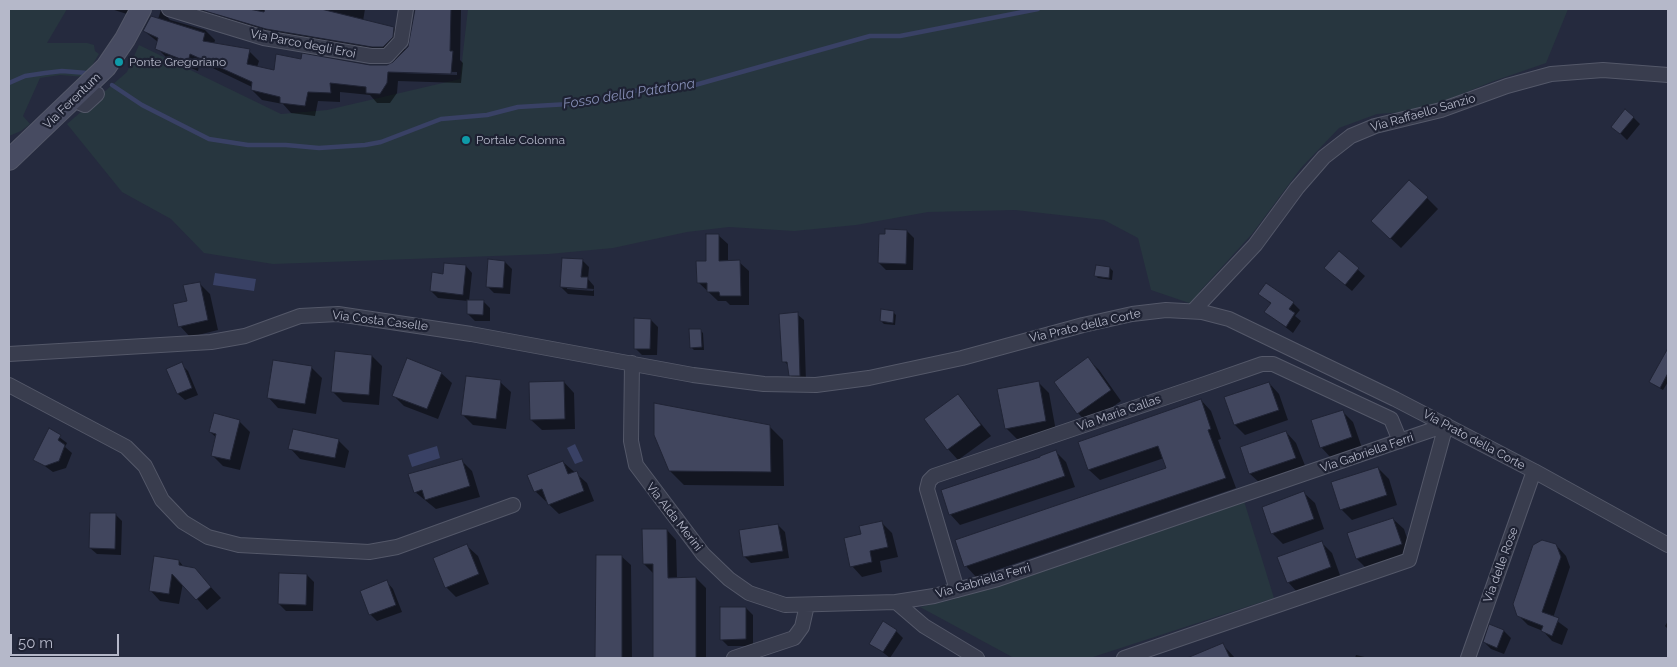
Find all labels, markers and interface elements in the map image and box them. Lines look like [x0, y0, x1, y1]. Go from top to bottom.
street label: Via Parco degli Eroi [249, 27, 357, 61]
place label: Ponte Gregoriano [129, 55, 226, 69]
marker: Ponte Gregoriano [113, 56, 125, 68]
street label: Via Ferentum [40, 70, 104, 132]
water label: Fosso della Patatona [562, 75, 696, 113]
street label: Via Raffaello Sanzio [1369, 91, 1477, 135]
place label: Portale Colonna [476, 133, 565, 147]
marker: Portale Colonna [460, 134, 472, 146]
street label: Via Prato della Corte [1028, 306, 1142, 346]
street label: Via Costa Caselle [331, 308, 429, 334]
street label: Via Maria Callas [1075, 392, 1163, 434]
street label: Via Prato della Corte [1420, 407, 1528, 473]
street label: Via Gabriella Ferri [1318, 430, 1416, 476]
street label: Via Alda Merini [643, 480, 705, 554]
street label: Via delle Rose [1481, 525, 1521, 605]
street label: Via Gabriella Ferri [934, 561, 1032, 601]
scale bar [12, 624, 121, 656]
text: 50 m [18, 634, 53, 652]

